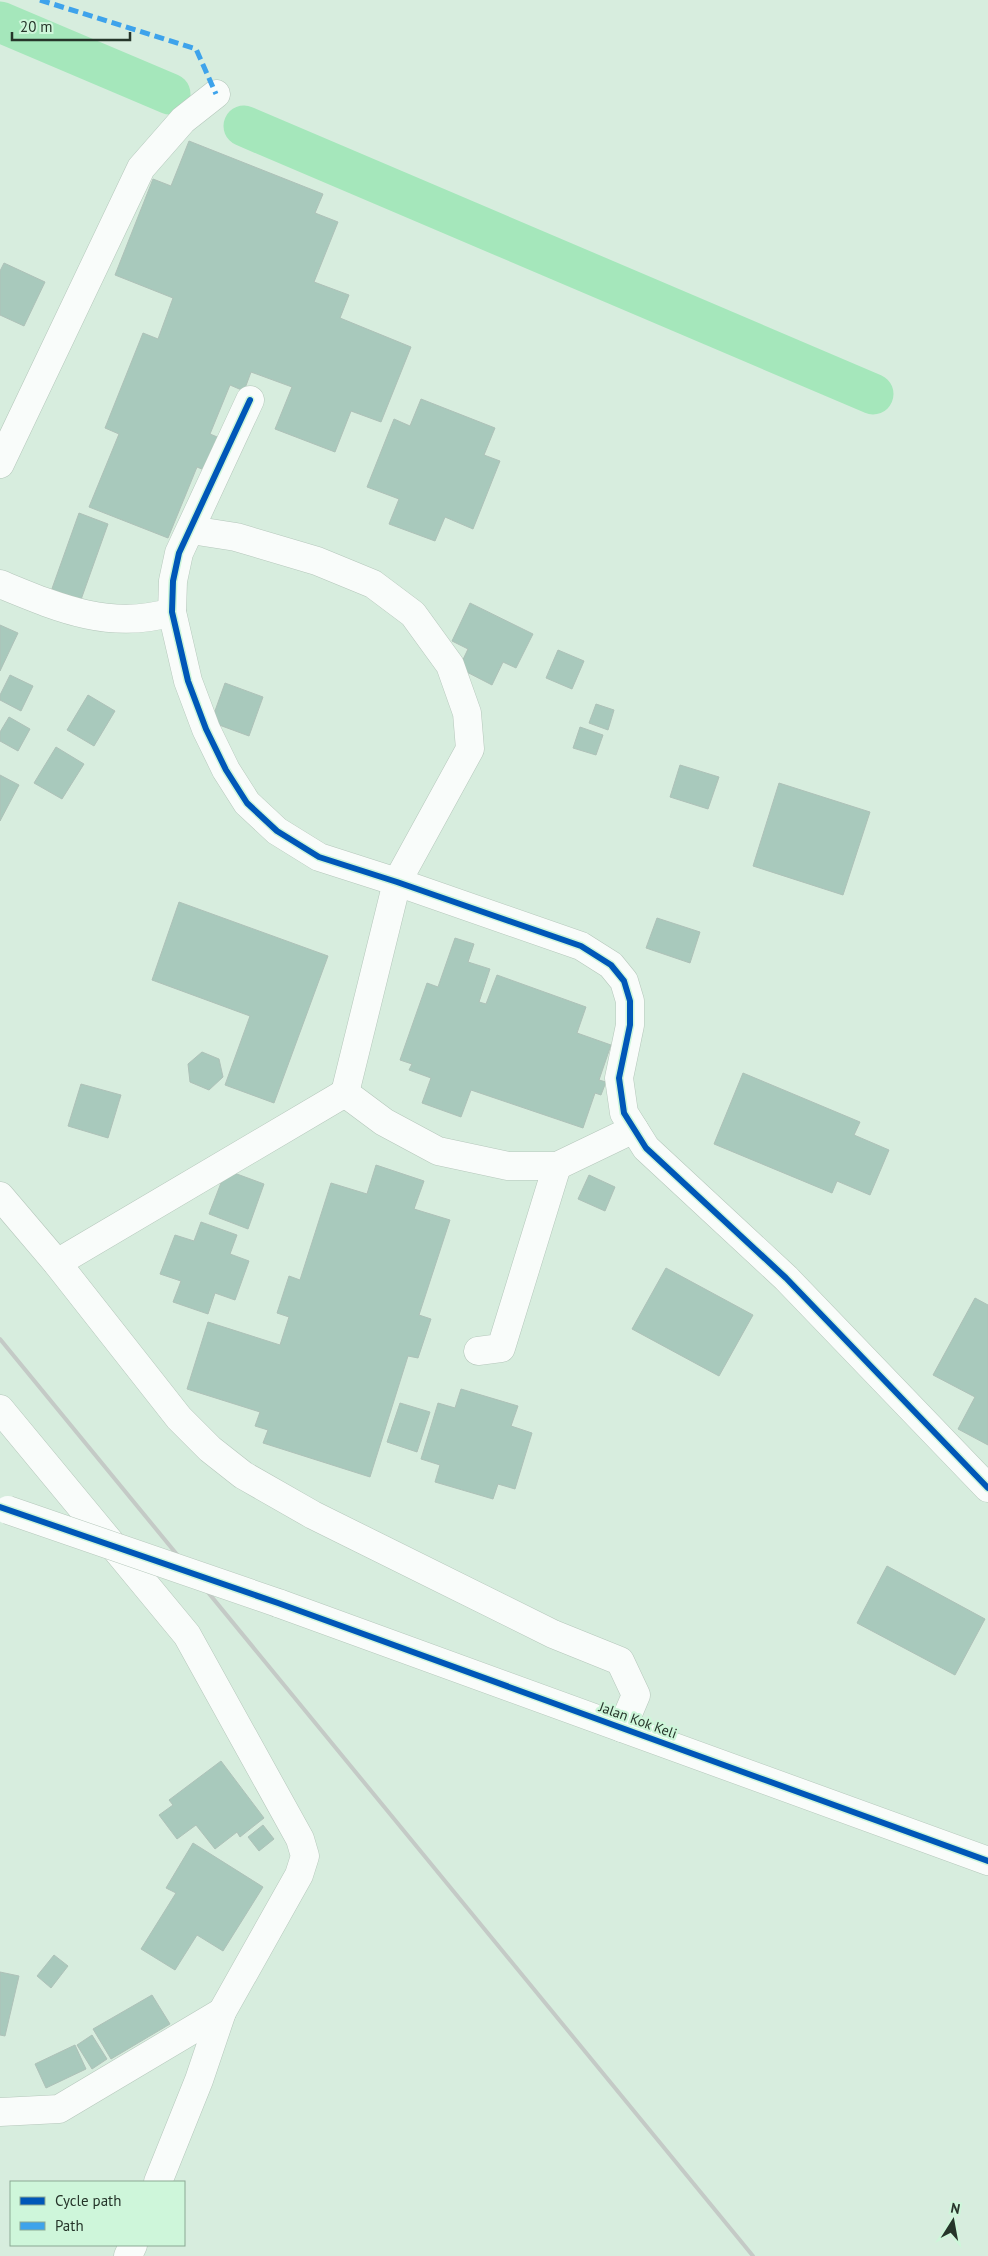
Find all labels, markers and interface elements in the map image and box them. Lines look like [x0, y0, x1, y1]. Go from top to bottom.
scale bar [12, 10, 130, 42]
text: 20 m [20, 17, 53, 36]
street label: Jalan Kok Keli [596, 1697, 679, 1742]
legend [10, 2181, 185, 2246]
text: Cycle path [55, 2191, 121, 2210]
north arrow [928, 2196, 978, 2246]
text: N [949, 2199, 962, 2218]
text: Path [55, 2216, 84, 2235]

